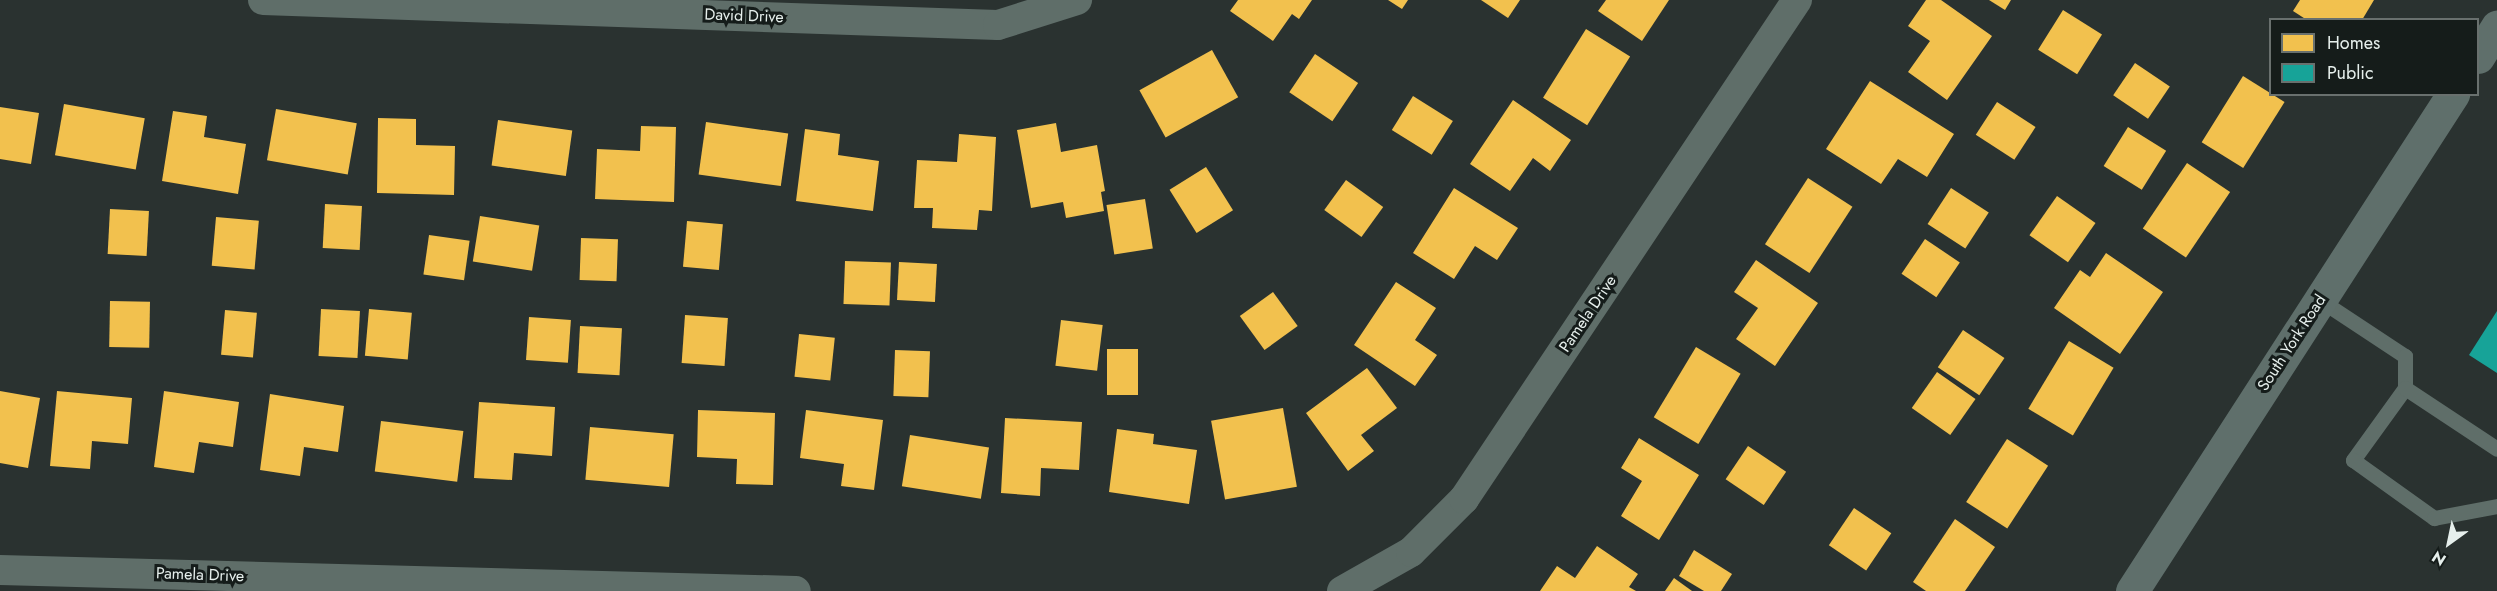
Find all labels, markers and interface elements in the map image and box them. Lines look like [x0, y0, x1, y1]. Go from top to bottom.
street label: David Drive [704, 5, 784, 27]
legend [2269, 18, 2479, 96]
text: Homes [2327, 30, 2380, 56]
text: Public [2327, 60, 2374, 86]
street label: Pamela Drive [1555, 272, 1621, 356]
street label: South York Road [2254, 291, 2330, 395]
north arrow [2419, 513, 2479, 573]
text: N [2427, 545, 2451, 572]
street label: Pamela Drive [155, 564, 245, 586]

